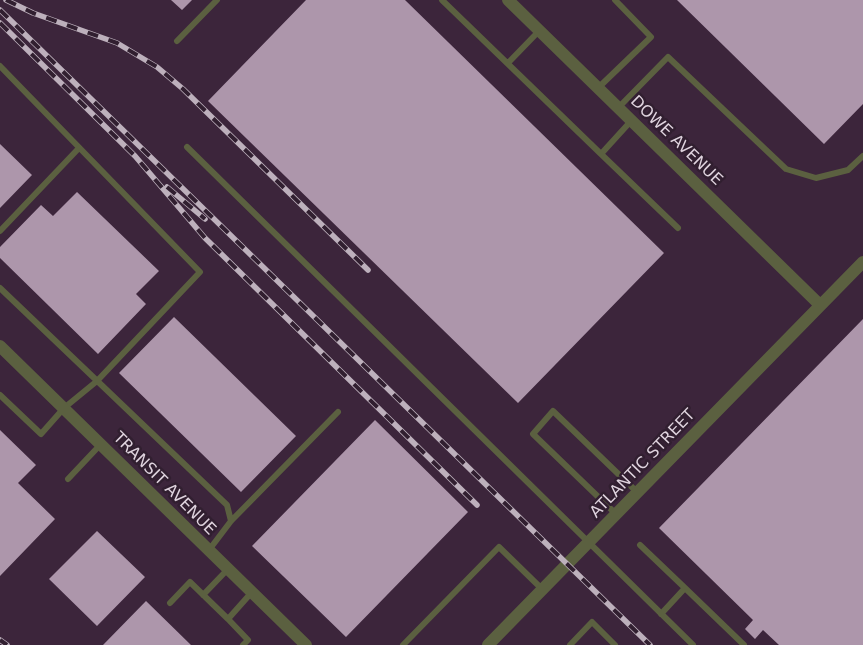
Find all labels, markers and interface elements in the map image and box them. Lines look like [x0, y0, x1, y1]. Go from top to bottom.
street label: DOWE AVENUE [626, 92, 726, 190]
street label: ATLANTIC STREET [586, 406, 700, 522]
street label: TRANSIT AVENUE [109, 429, 219, 539]

